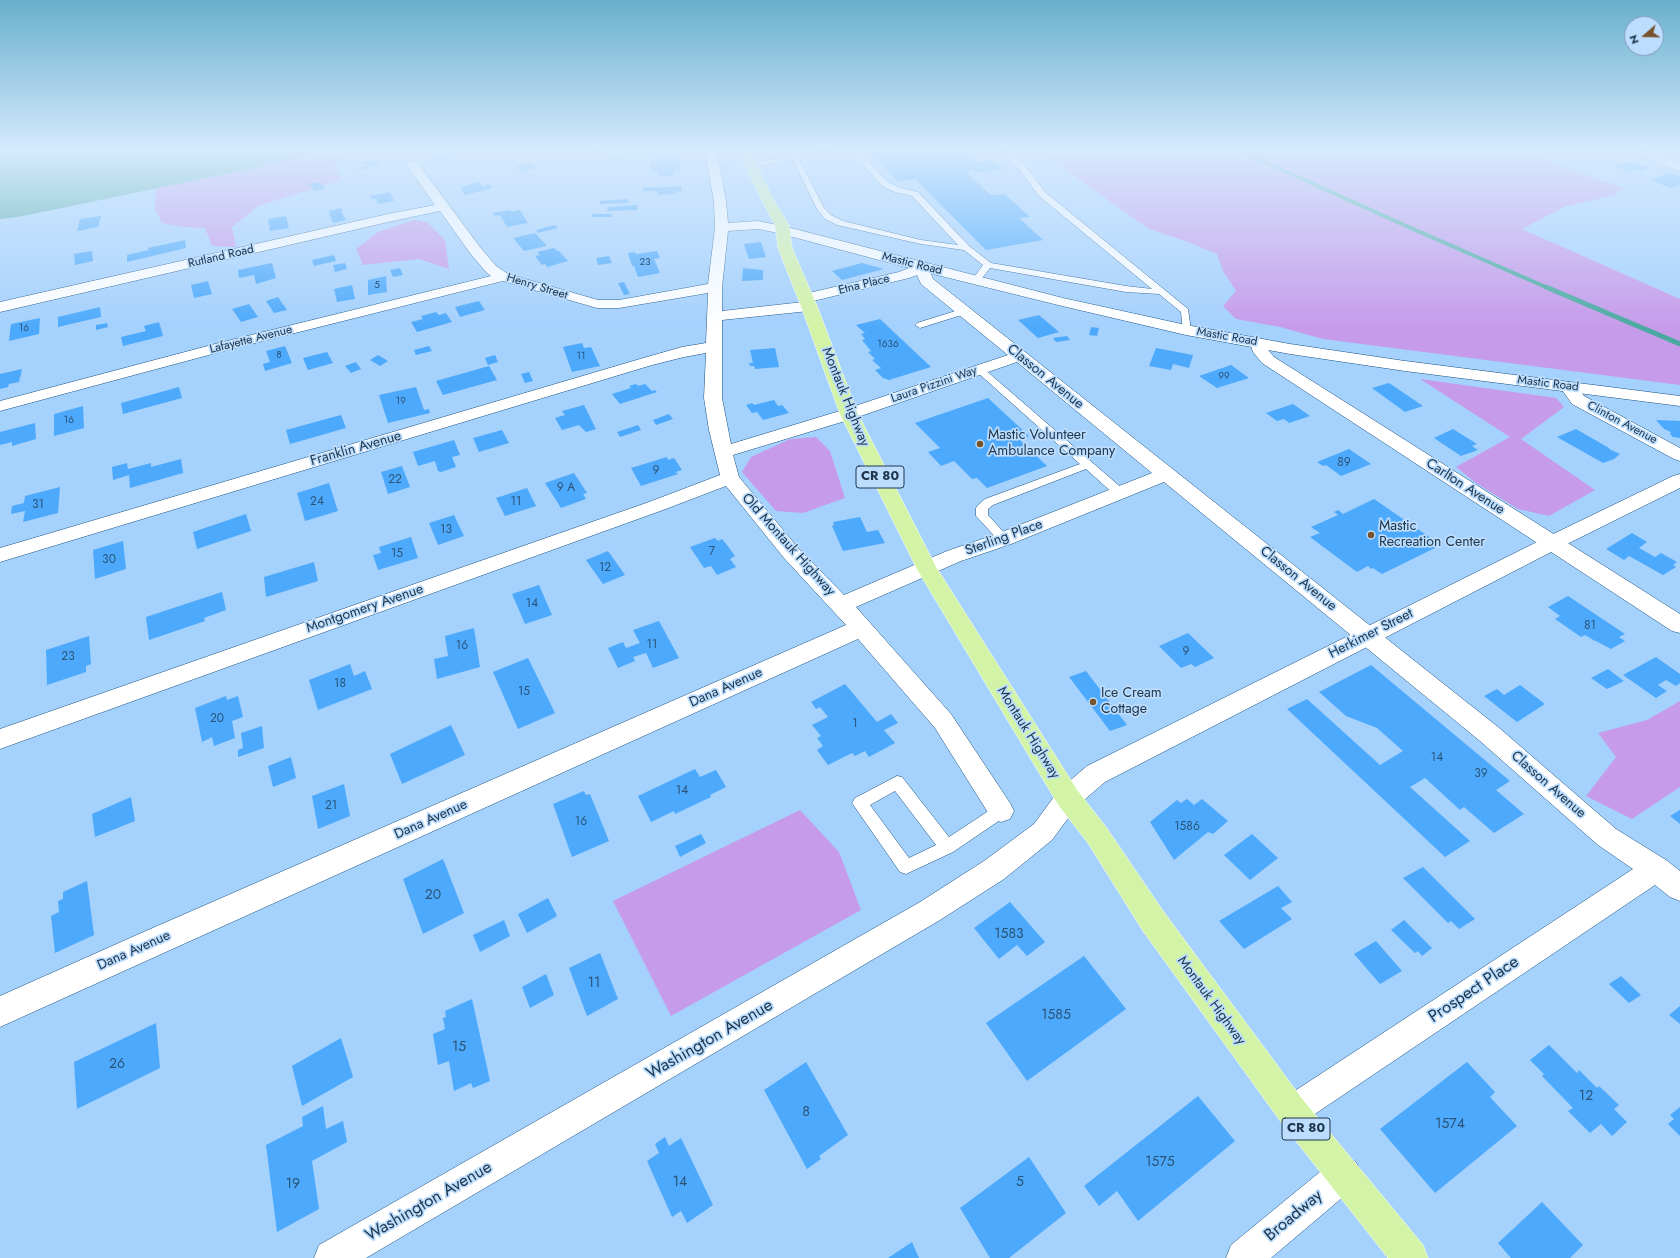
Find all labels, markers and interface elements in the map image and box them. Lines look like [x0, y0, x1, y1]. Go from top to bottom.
north arrow [1624, 16, 1664, 56]
text: N [1625, 33, 1643, 47]
street label: Rutland Road [187, 242, 255, 272]
street label: Mastic Road [880, 250, 944, 278]
house number: 23 [639, 257, 651, 269]
street label: Henry Street [505, 271, 569, 303]
street label: Etna Place [837, 272, 891, 298]
house number: 5 [374, 280, 380, 292]
house number: 16 [19, 323, 29, 335]
street label: Lafayette Avenue [208, 323, 294, 357]
street label: Mastic Road [1195, 325, 1259, 349]
house number: 1636 [877, 339, 899, 351]
street label: Classon Avenue [1003, 341, 1087, 413]
street label: Montauk Highway [817, 345, 873, 449]
house number: 8 [276, 350, 282, 362]
house number: 11 [577, 351, 585, 363]
street label: Laura Pizzini Way [889, 364, 979, 406]
house number: 99 [1218, 371, 1230, 383]
street label: Mastic Road [1517, 373, 1579, 395]
house number: 19 [396, 396, 406, 408]
street label: Clinton Avenue [1585, 399, 1659, 447]
house number: 16 [64, 415, 74, 427]
street label: Franklin Avenue [309, 428, 403, 470]
place label: Mastic Volunteer Ambulance Company [988, 428, 1115, 460]
marker: Mastic Volunteer Ambulance Company [975, 439, 985, 449]
street label: Carlton Avenue [1422, 455, 1508, 519]
house number: 89 [1337, 456, 1351, 470]
house number: 9 [653, 464, 659, 478]
road number: CR 80 [856, 466, 904, 488]
house number: 22 [388, 473, 402, 487]
house number: 9 A [557, 481, 575, 495]
street label: Old Montauk Highway [738, 490, 838, 600]
house number: 24 [310, 495, 324, 509]
house number: 11 [511, 495, 521, 509]
house number: 31 [32, 498, 44, 512]
street label: Sterling Place [963, 516, 1045, 560]
place label: Mastic Recreation Center [1379, 519, 1485, 552]
house number: 13 [440, 523, 452, 537]
marker: Mastic Recreation Center [1366, 530, 1376, 540]
street label: Classon Avenue [1256, 543, 1340, 615]
house number: 7 [709, 545, 715, 559]
house number: 15 [391, 547, 403, 561]
house number: 30 [102, 553, 116, 567]
house number: 12 [599, 561, 611, 575]
street label: Montgomery Avenue [304, 581, 426, 637]
house number: 14 [526, 597, 538, 611]
street label: Herkimer Street [1326, 606, 1416, 662]
house number: 81 [1584, 619, 1596, 633]
house number: 11 [647, 638, 657, 652]
house number: 16 [456, 639, 468, 653]
house number: 9 [1183, 645, 1189, 659]
house number: 23 [61, 650, 75, 664]
street label: Dana Avenue [687, 664, 765, 712]
house number: 18 [334, 677, 346, 691]
street label: Montauk Highway [993, 684, 1063, 782]
house number: 15 [518, 685, 530, 699]
place label: Ice Cream Cottage [1101, 686, 1162, 718]
marker: Ice Cream Cottage [1088, 697, 1098, 707]
house number: 20 [210, 712, 224, 726]
house number: 1 [852, 717, 858, 731]
street label: Classon Avenue [1507, 748, 1589, 822]
house number: 14 [1431, 751, 1443, 765]
house number: 39 [1474, 767, 1488, 781]
house number: 14 [676, 784, 688, 798]
street label: Dana Avenue [392, 796, 470, 844]
house number: 21 [325, 799, 337, 813]
house number: 16 [575, 815, 587, 829]
house number: 1586 [1174, 820, 1200, 834]
house number: 20 [425, 888, 441, 904]
street label: Dana Avenue [95, 927, 173, 975]
house number: 1583 [994, 927, 1024, 943]
street label: Prospect Place [1425, 952, 1523, 1028]
street label: Montauk Highway [1173, 953, 1249, 1049]
house number: 11 [588, 976, 600, 992]
street label: Washington Avenue [643, 996, 777, 1084]
house number: 1585 [1041, 1008, 1071, 1024]
house number: 15 [452, 1040, 466, 1056]
house number: 26 [109, 1057, 125, 1073]
house number: 12 [1579, 1089, 1593, 1105]
house number: 8 [802, 1105, 810, 1121]
house number: 1574 [1435, 1117, 1465, 1133]
road number: CR 80 [1282, 1118, 1330, 1140]
house number: 1575 [1145, 1155, 1175, 1171]
street label: Washington Avenue [362, 1158, 496, 1246]
house number: 14 [673, 1175, 687, 1191]
house number: 5 [1016, 1175, 1024, 1191]
house number: 19 [286, 1177, 300, 1193]
street label: Broadway [1261, 1186, 1327, 1246]

